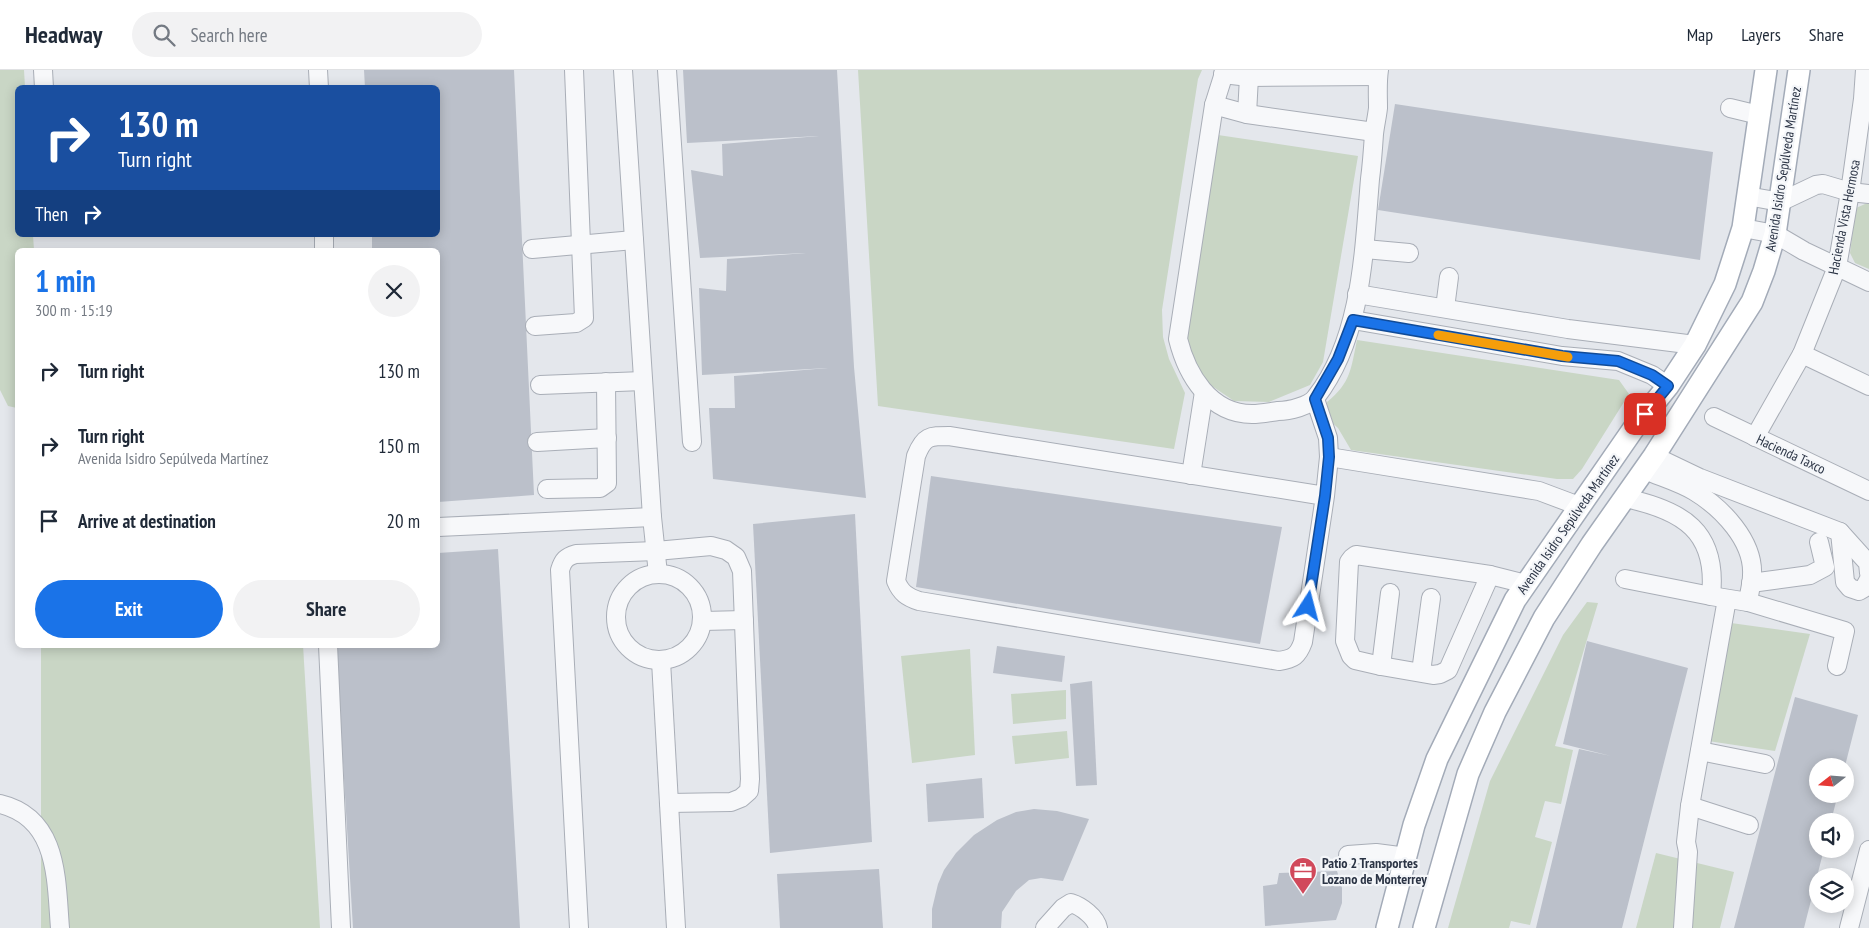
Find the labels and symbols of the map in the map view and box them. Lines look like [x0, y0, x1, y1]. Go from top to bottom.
street label: Avenida Isidro Sepúlveda Martínez [1761, 85, 1805, 253]
street label: Hacienda Vista Hermosa [1824, 158, 1864, 276]
pin [1624, 393, 1666, 435]
street label: Hacienda Taxco [1754, 430, 1828, 478]
street label: Avenida Isidro Sepúlveda Martínez [1513, 451, 1623, 597]
position arrow [1281, 579, 1333, 631]
north arrow [1809, 758, 1854, 802]
place label: Patio 2 Transportes Lozano de Monterrey [1322, 854, 1427, 888]
office icon: Patio 2 Transportes Lozano de Monterrey [1288, 856, 1318, 895]

